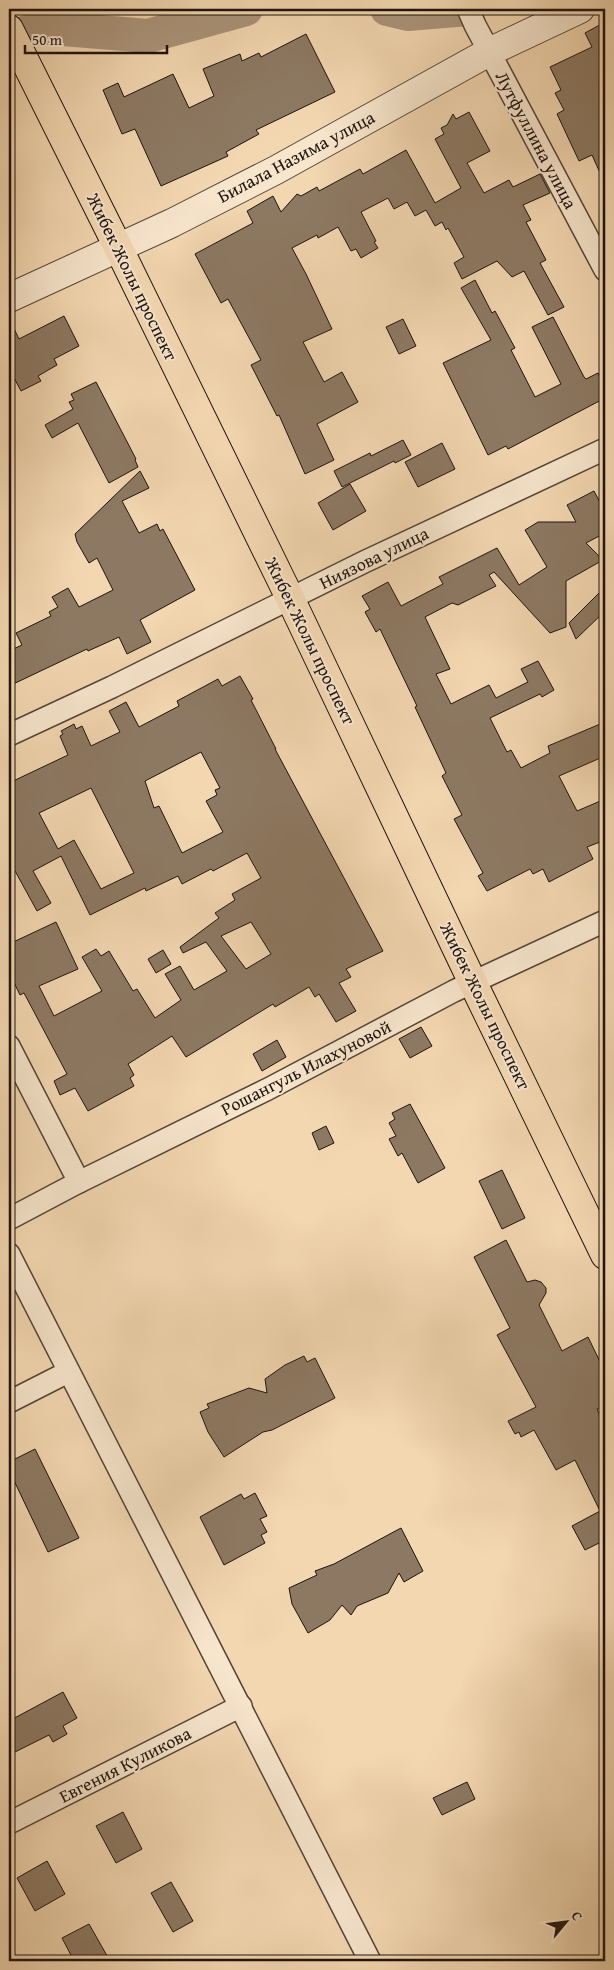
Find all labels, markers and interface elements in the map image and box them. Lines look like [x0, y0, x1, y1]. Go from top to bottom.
scale bar [25, 22, 168, 54]
text: 50 m [32, 29, 63, 50]
street label: Лутфуллина улица [489, 66, 584, 214]
street label: Билала Назима улица [212, 103, 380, 210]
street label: Жибек Жолы проспект [80, 188, 185, 365]
street label: Ниязова улица [315, 519, 433, 596]
street label: Жибек Жолы проспект [258, 552, 363, 729]
street label: Жибек Жолы проспект [433, 917, 538, 1094]
street label: Рошангуль Илахуновой [216, 1013, 396, 1122]
street label: Евгения Куликова [54, 1719, 196, 1809]
north arrow [542, 1898, 592, 1948]
text: С [567, 1907, 588, 1924]

